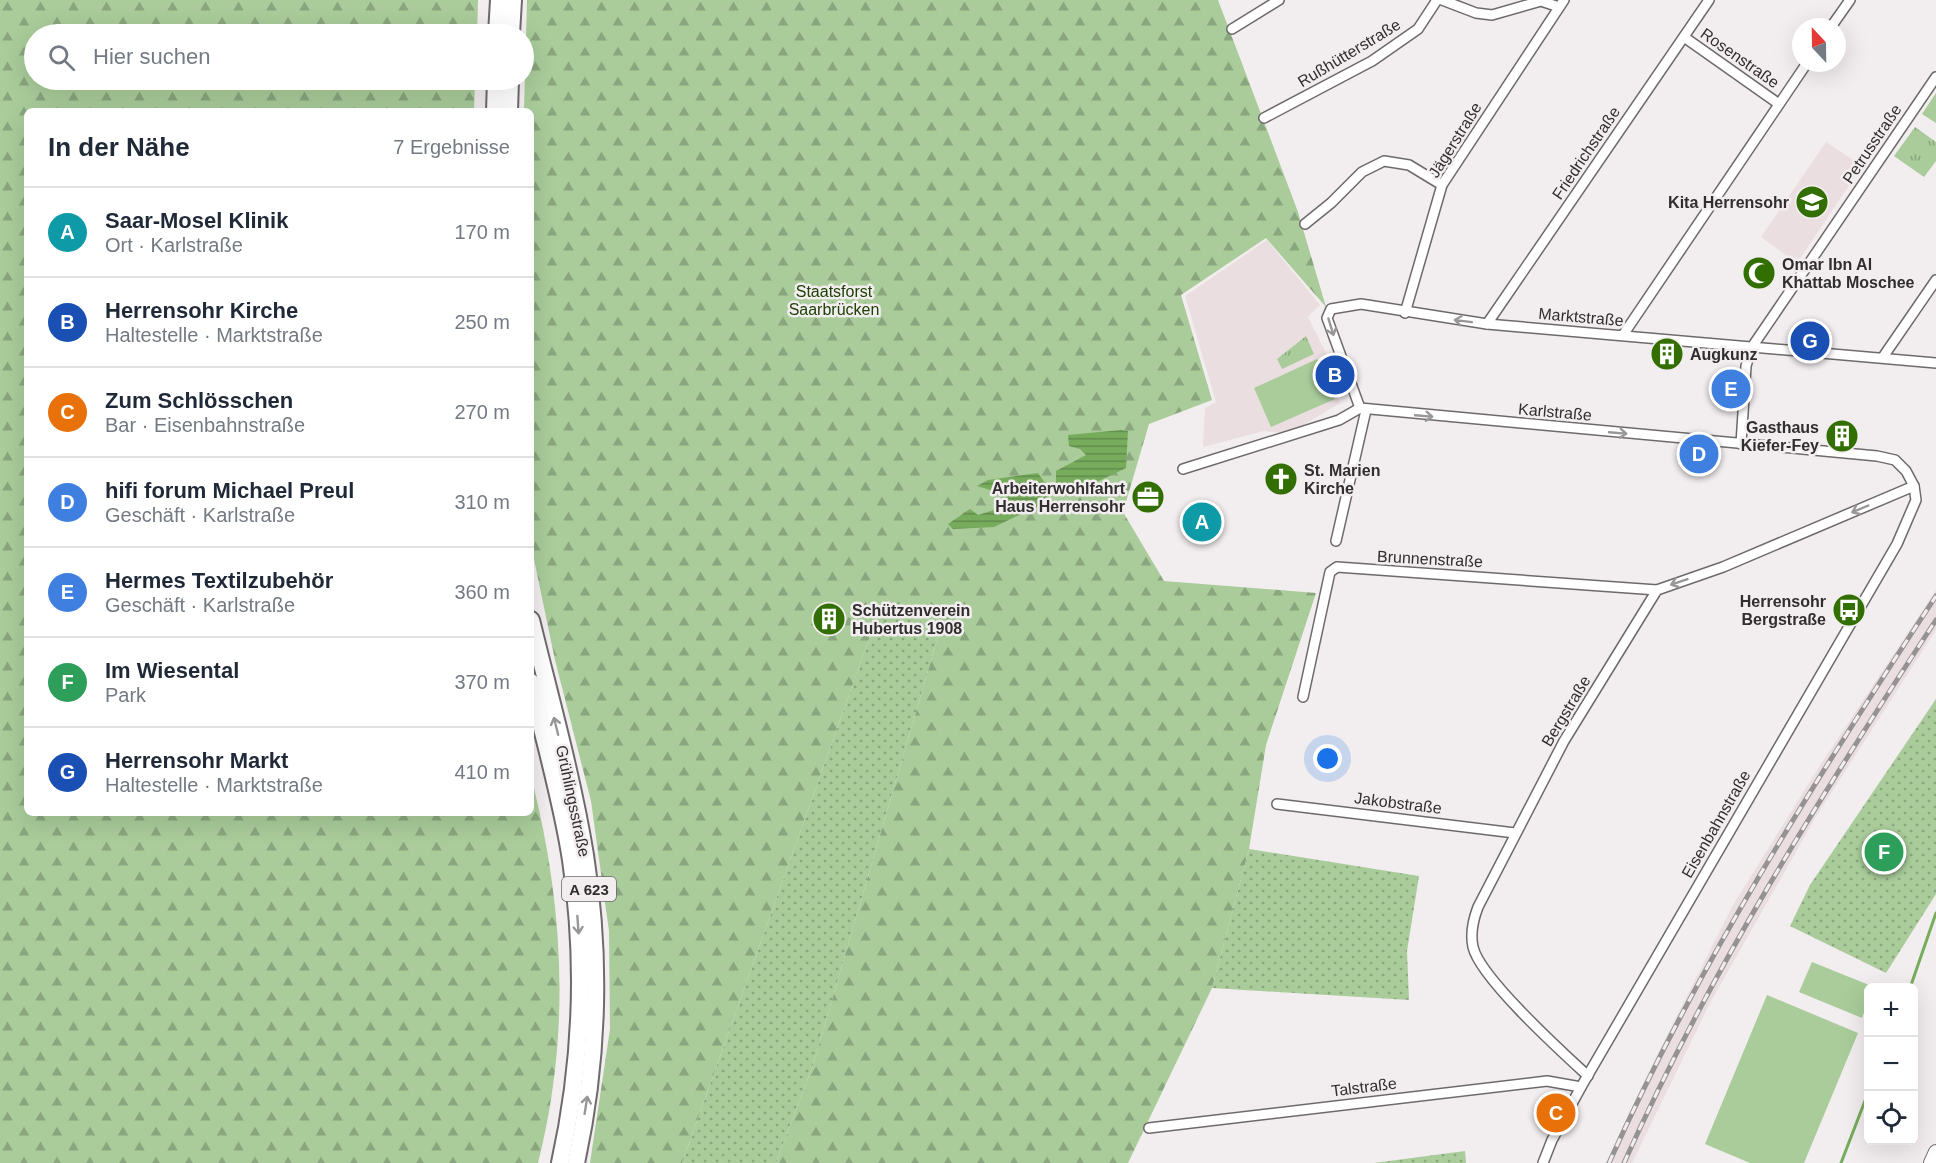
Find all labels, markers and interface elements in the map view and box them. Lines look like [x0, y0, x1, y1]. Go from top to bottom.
street label: Rußhütterstraße [1295, 16, 1403, 90]
north arrow [1792, 18, 1846, 72]
search box [24, 24, 534, 90]
street label: Rosenstraße [1698, 25, 1782, 91]
icon: search [45, 41, 78, 74]
text: Hier suchen [93, 44, 210, 69]
street label: Jägerstraße [1425, 99, 1485, 181]
street label: Petrusstraße [1839, 101, 1905, 187]
street label: Friedrichstraße [1549, 104, 1623, 202]
text: In der Nähe [48, 132, 190, 162]
text: 7 Ergebnisse [393, 136, 510, 158]
school or university icon: Kita Herrensohr [1794, 184, 1830, 220]
place label: Kita Herrensohr [1668, 194, 1789, 211]
text: Saar-Mosel Klinik [105, 208, 288, 233]
text: A [60, 221, 75, 243]
text: 170 m [454, 221, 510, 243]
text: Ort · Karlstraße [105, 234, 243, 256]
mosque icon: Omar Ibn Al Khattab Moschee [1741, 255, 1777, 291]
place label: Omar Ibn Al Khattab Moschee [1782, 256, 1915, 291]
park label: Staatsforst Saarbrücken [789, 283, 879, 318]
text: Herrensohr Kirche [105, 298, 298, 323]
street label: Marktstraße [1538, 305, 1624, 329]
text: B [60, 311, 75, 333]
text: 250 m [454, 311, 510, 333]
one-way arrow [1454, 315, 1474, 326]
one-way arrow [1326, 317, 1337, 336]
pin: G [1790, 318, 1830, 364]
text: Haltestelle · Marktstraße [105, 324, 323, 346]
building icon: Augkunz [1649, 336, 1685, 372]
place label: Augkunz [1690, 346, 1758, 363]
pin: B [1316, 352, 1354, 398]
pin: E [1712, 366, 1750, 412]
text: Zum Schlösschen [105, 388, 293, 413]
street label: Karlstraße [1518, 400, 1593, 424]
text: C [60, 401, 75, 423]
text: 270 m [454, 401, 510, 423]
one-way arrow [1413, 411, 1433, 422]
text: Bar · Eisenbahnstraße [105, 414, 305, 436]
building icon: Gasthaus Kiefer-Fey [1824, 418, 1860, 454]
place label: Gasthaus Kiefer-Fey [1741, 419, 1819, 454]
one-way arrow [1608, 428, 1628, 439]
pin: D [1680, 432, 1718, 476]
church icon: St. Marien Kirche [1263, 461, 1299, 497]
place label: St. Marien Kirche [1304, 462, 1380, 497]
text: hifi forum Michael Preul [105, 478, 354, 503]
office icon: Arbeiterwohlfahrt Haus Herrensohr [1130, 479, 1166, 515]
place label: Arbeiterwohlfahrt Haus Herrensohr [992, 480, 1126, 515]
text: D [60, 491, 75, 513]
text: 310 m [454, 491, 510, 513]
pin: A [1182, 500, 1222, 544]
text: Geschäft · Karlstraße [105, 504, 295, 526]
one-way arrow [1851, 504, 1869, 515]
street label: Brunnenstraße [1377, 548, 1483, 570]
text: Hermes Textilzubehör [105, 568, 333, 593]
one-way arrow [1670, 577, 1689, 588]
text: E [61, 581, 74, 603]
text: 360 m [454, 581, 510, 603]
bus stop icon: Herrensohr Bergstraße [1831, 592, 1867, 628]
place label: Herrensohr Bergstraße [1740, 593, 1826, 628]
text: Geschäft · Karlstraße [105, 594, 295, 616]
building icon: Schützenverein Hubertus 1908 [811, 601, 847, 637]
place label: Schützenverein Hubertus 1908 [852, 602, 970, 637]
text: Im Wiesental [105, 658, 239, 683]
text: F [61, 671, 74, 693]
text: 370 m [454, 671, 510, 693]
street label: Bergstraße [1538, 673, 1594, 749]
text: Park [105, 684, 146, 706]
one-way arrow [550, 716, 562, 735]
street label: Grühlingsstraße [553, 744, 593, 859]
your location [1313, 744, 1342, 773]
text: Herrensohr Markt [105, 748, 288, 773]
text: G [60, 761, 75, 783]
text: 410 m [454, 761, 510, 783]
street label: Eisenbahnstraße [1678, 767, 1754, 881]
text: Haltestelle · Marktstraße [105, 774, 323, 796]
street label: Jakobstraße [1353, 789, 1443, 817]
pin: F [1864, 830, 1904, 874]
road number: A 623 [562, 877, 616, 901]
one-way arrow [573, 914, 584, 934]
map controls [1864, 983, 1918, 1145]
button: + [1864, 983, 1918, 1037]
button: − [1864, 1037, 1918, 1091]
street label: Talstraße [1330, 1075, 1398, 1099]
pin: C [1536, 1090, 1576, 1136]
button: locate [1864, 1091, 1918, 1145]
one-way arrow [581, 1096, 592, 1116]

